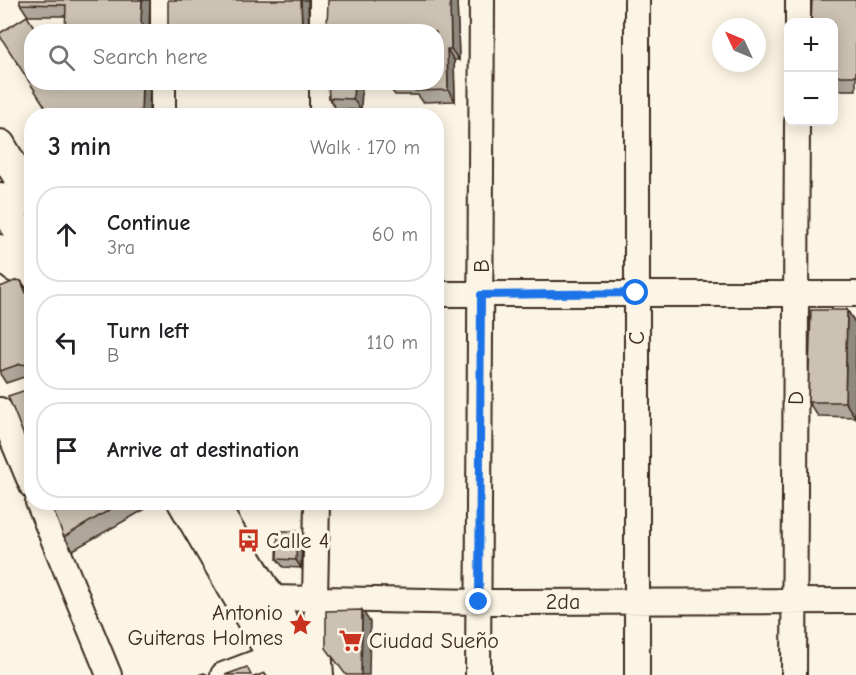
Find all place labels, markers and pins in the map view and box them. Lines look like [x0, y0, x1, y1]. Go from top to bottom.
bus stop icon: Calle 4 [235, 527, 261, 553]
place label: Calle 4 [266, 528, 330, 554]
place label: Antonio Guiteras Holmes [127, 600, 283, 651]
place icon: Antonio Guiteras Holmes [288, 612, 314, 638]
supermarket icon: Ciudad Sueño [338, 627, 364, 653]
place label: Ciudad Sueño [369, 628, 499, 654]

